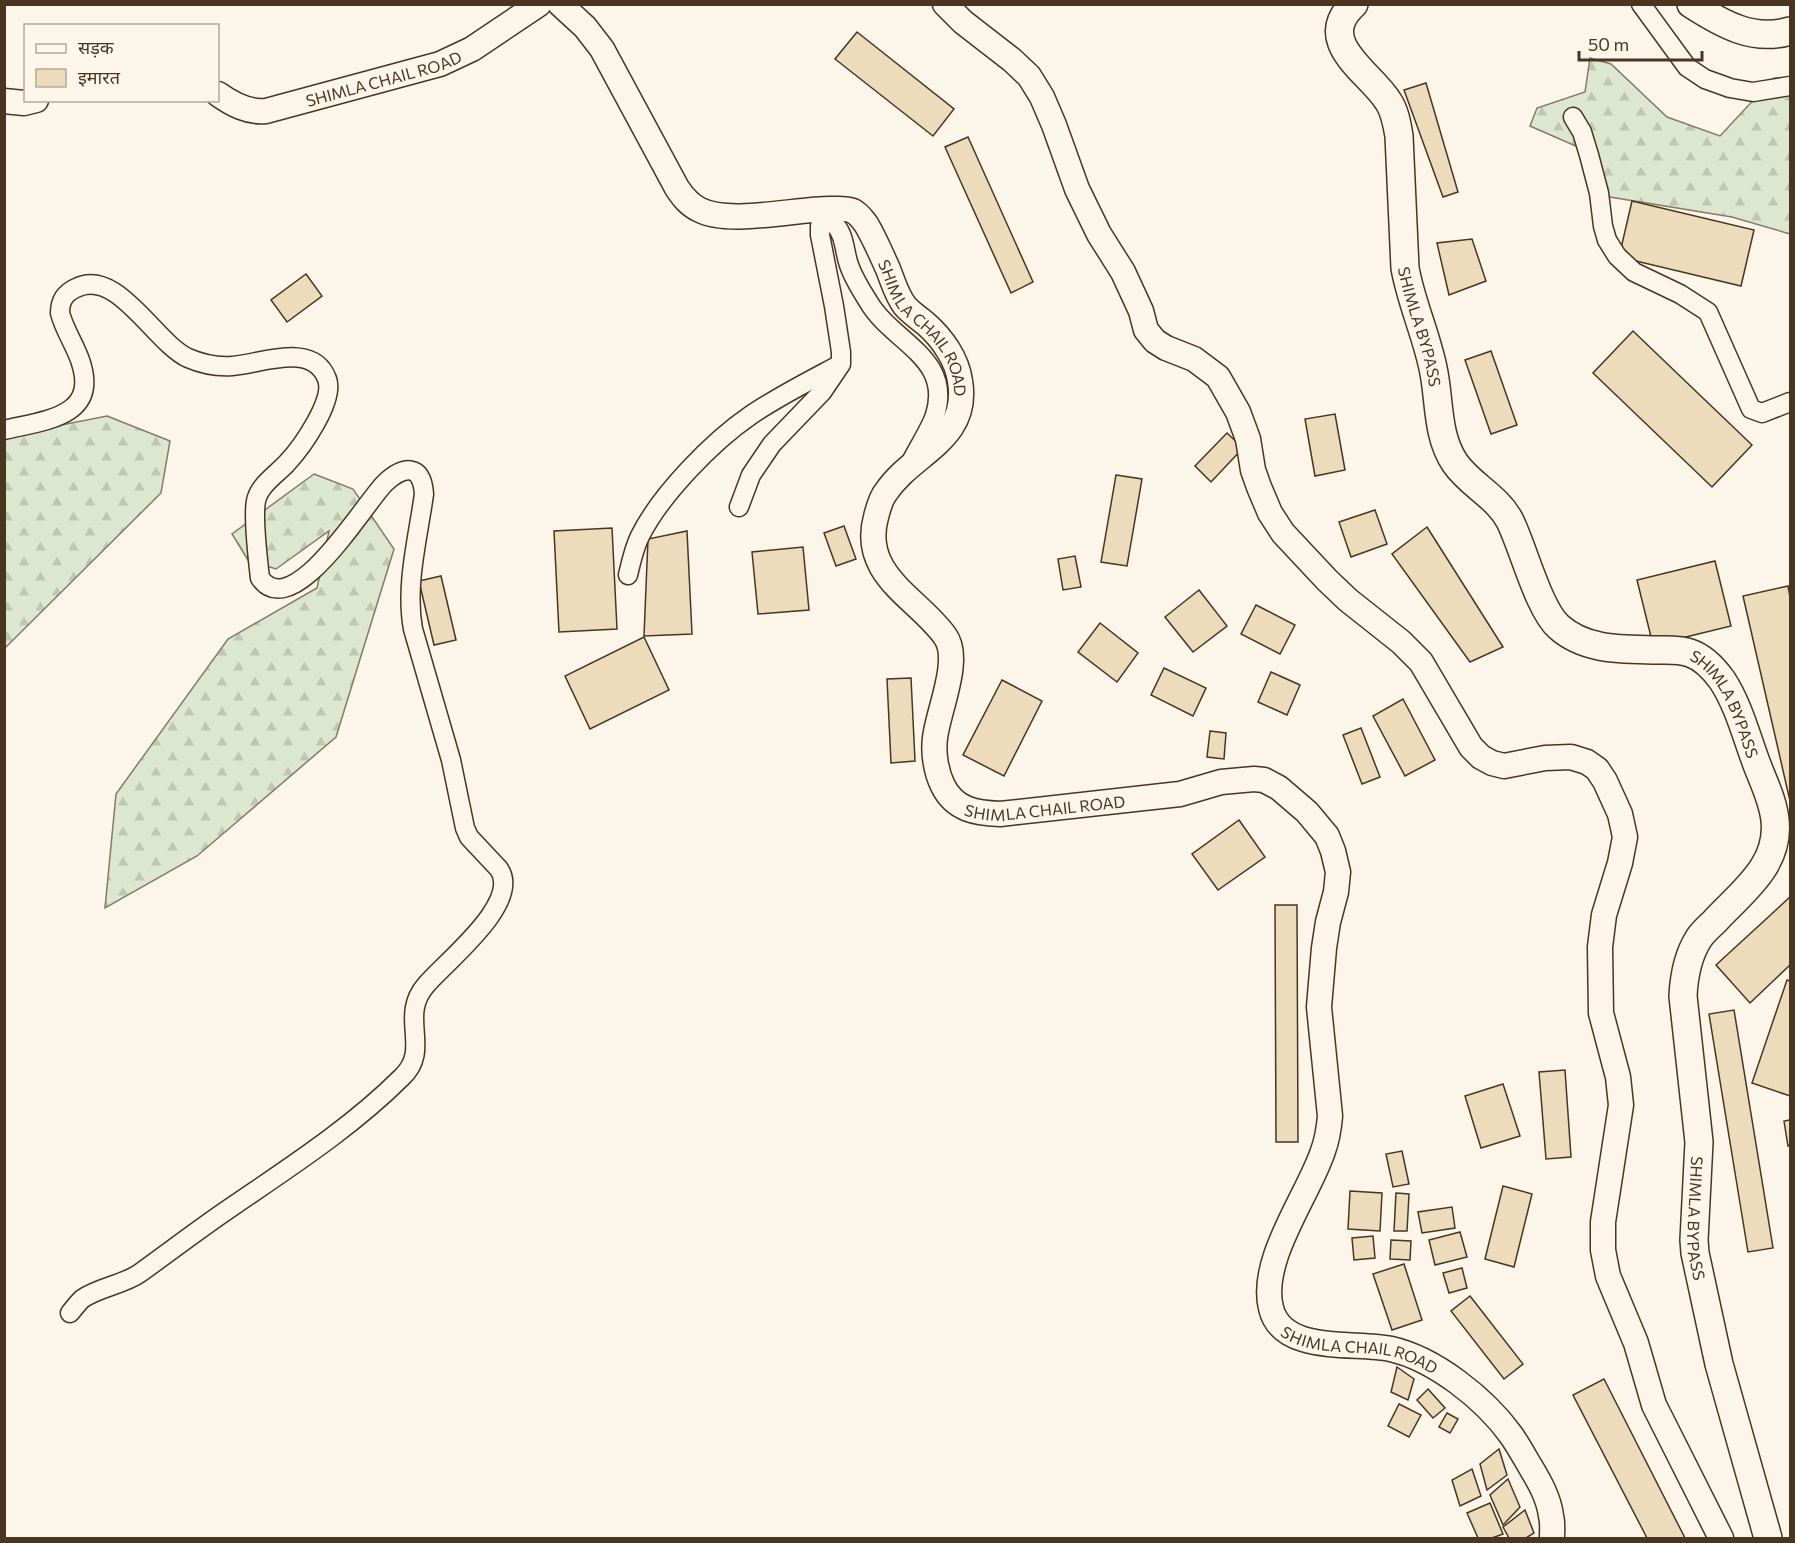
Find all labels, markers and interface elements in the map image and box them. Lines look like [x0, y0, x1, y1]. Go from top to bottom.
legend [24, 24, 219, 102]
scale bar [1579, 24, 1702, 62]
text: 50 m [1588, 33, 1629, 55]
text: सड़क [78, 36, 115, 58]
street label: SHIMLA CHAIL ROAD [303, 46, 464, 109]
text: इमारत [78, 66, 121, 88]
street label: SHIMLA CHAIL ROAD [875, 256, 971, 397]
street label: SHIMLA BYPASS [1395, 265, 1446, 388]
street label: SHIMLA BYPASS [1687, 645, 1763, 760]
street label: SHIMLA CHAIL ROAD [962, 791, 1126, 824]
street label: SHIMLA BYPASS [1684, 1156, 1710, 1282]
street label: SHIMLA CHAIL ROAD [1278, 1321, 1442, 1377]

